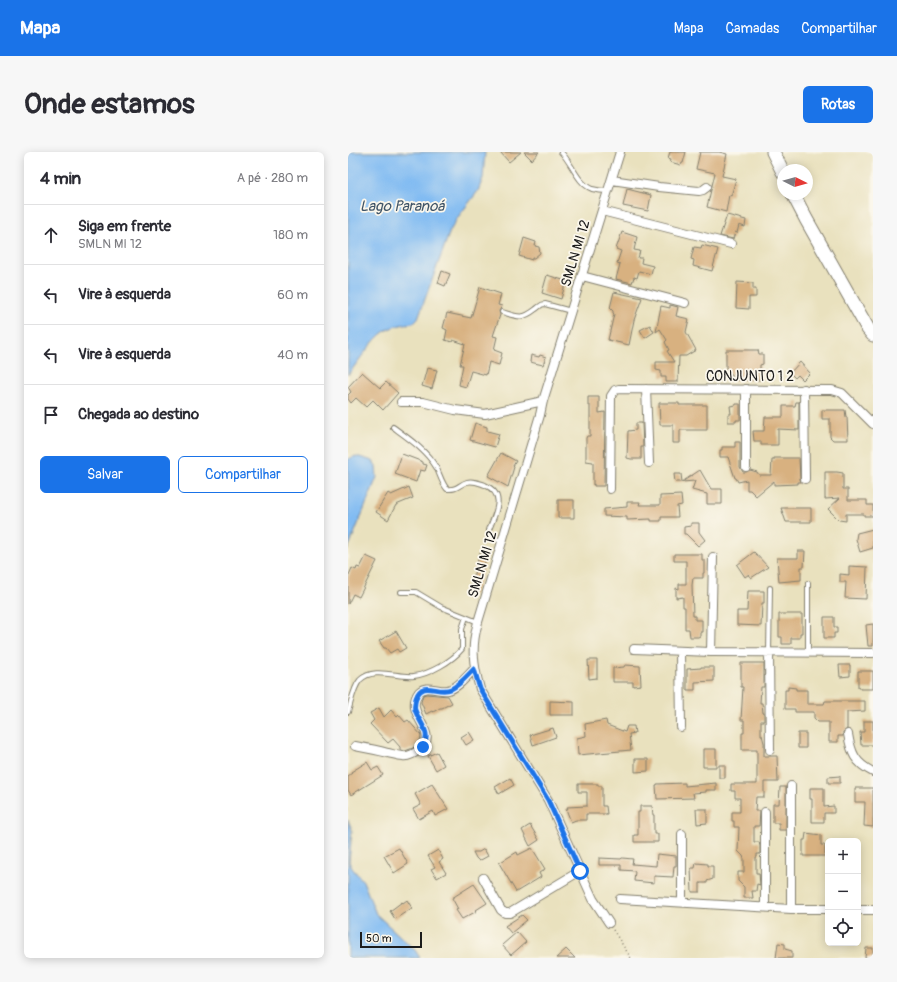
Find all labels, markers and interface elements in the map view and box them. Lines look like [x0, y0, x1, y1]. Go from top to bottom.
text: Mapa [20, 16, 60, 40]
text: Mapa [674, 20, 703, 37]
text: Camadas [725, 20, 779, 37]
text: Compartilhar [801, 20, 877, 37]
button: Rotas [803, 86, 873, 123]
text: Onde estamos [24, 87, 195, 122]
north arrow [777, 164, 813, 200]
text: 4 min [40, 168, 81, 189]
text: A pé · 280 m [237, 170, 308, 186]
water label: Lago Paranoá [360, 197, 445, 216]
text: Siga em frente [78, 217, 171, 236]
street label: SMLN MI 12 [557, 218, 594, 289]
icon: ahead [40, 224, 62, 246]
text: 180 m [273, 227, 308, 243]
text: SMLN MI 12 [78, 236, 142, 252]
icon: left [40, 284, 62, 306]
text: Vire à esquerda [78, 285, 171, 304]
text: 60 m [277, 287, 308, 303]
icon: left [40, 344, 62, 366]
text: Vire à esquerda [78, 345, 171, 364]
text: 40 m [277, 347, 308, 363]
street label: CONJUNTO 1 2 [706, 368, 794, 385]
icon: arrive [40, 404, 62, 426]
text: Chegada ao destino [78, 405, 199, 424]
button: Salvar [40, 456, 170, 493]
button: Compartilhar [178, 456, 308, 493]
street label: SMLN MI 12 [464, 529, 501, 600]
route end [414, 738, 432, 756]
map controls [825, 838, 861, 946]
button: + [825, 838, 861, 874]
route start [571, 862, 589, 880]
button: − [825, 874, 861, 910]
button: locate [825, 910, 861, 946]
scale bar [360, 930, 422, 949]
text: 50 m [366, 932, 392, 945]

